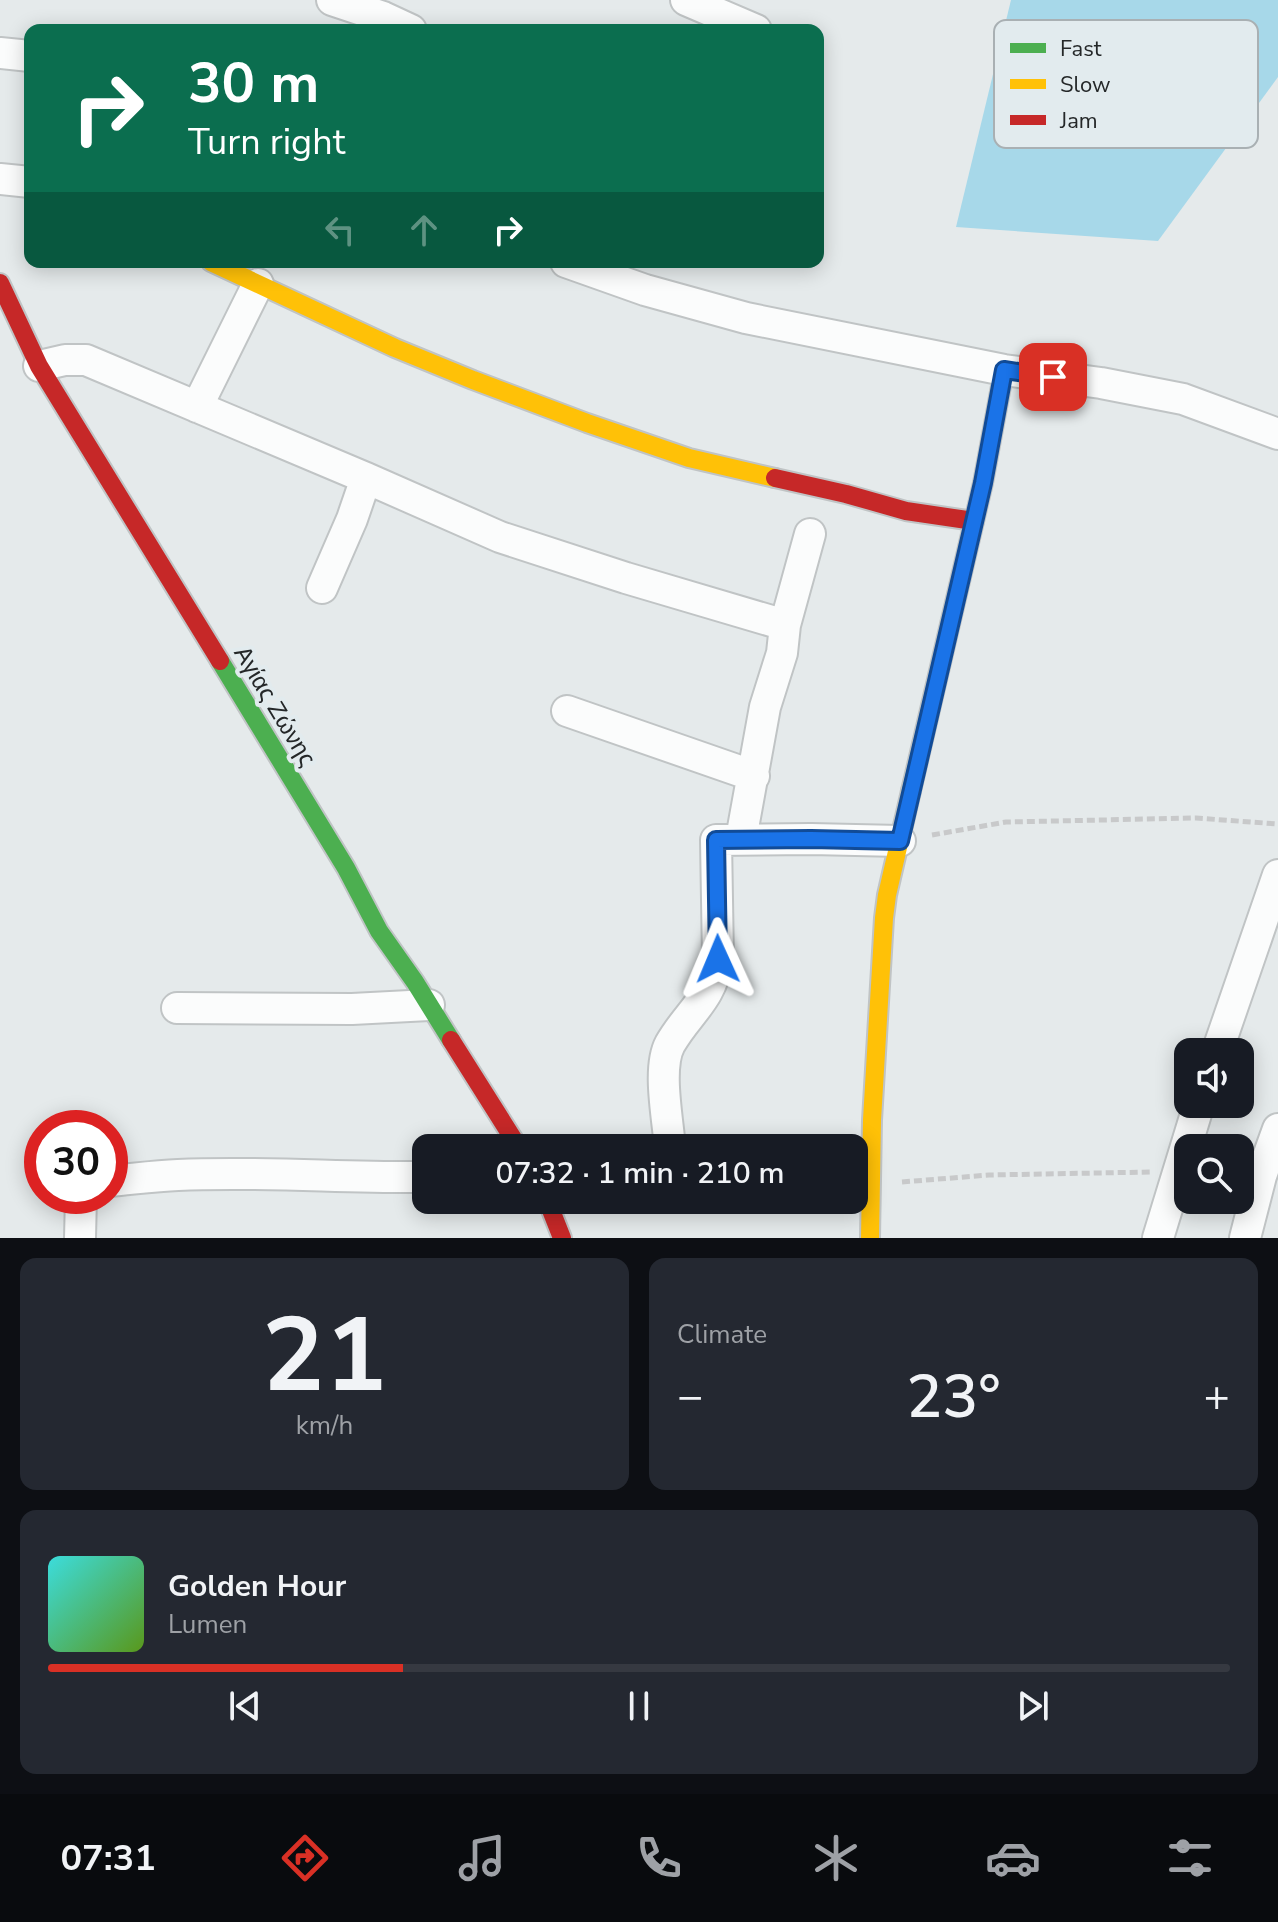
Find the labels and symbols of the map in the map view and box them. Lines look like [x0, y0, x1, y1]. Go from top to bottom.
legend [994, 20, 1258, 148]
text: Fast [1060, 34, 1102, 64]
text: Slow [1060, 70, 1111, 100]
text: Jam [1059, 106, 1098, 136]
pin [1019, 343, 1087, 411]
street label: Αγίας Ζώνης [227, 640, 323, 772]
position arrow [676, 917, 760, 1001]
speed limit sign: 30 [24, 1110, 128, 1214]

